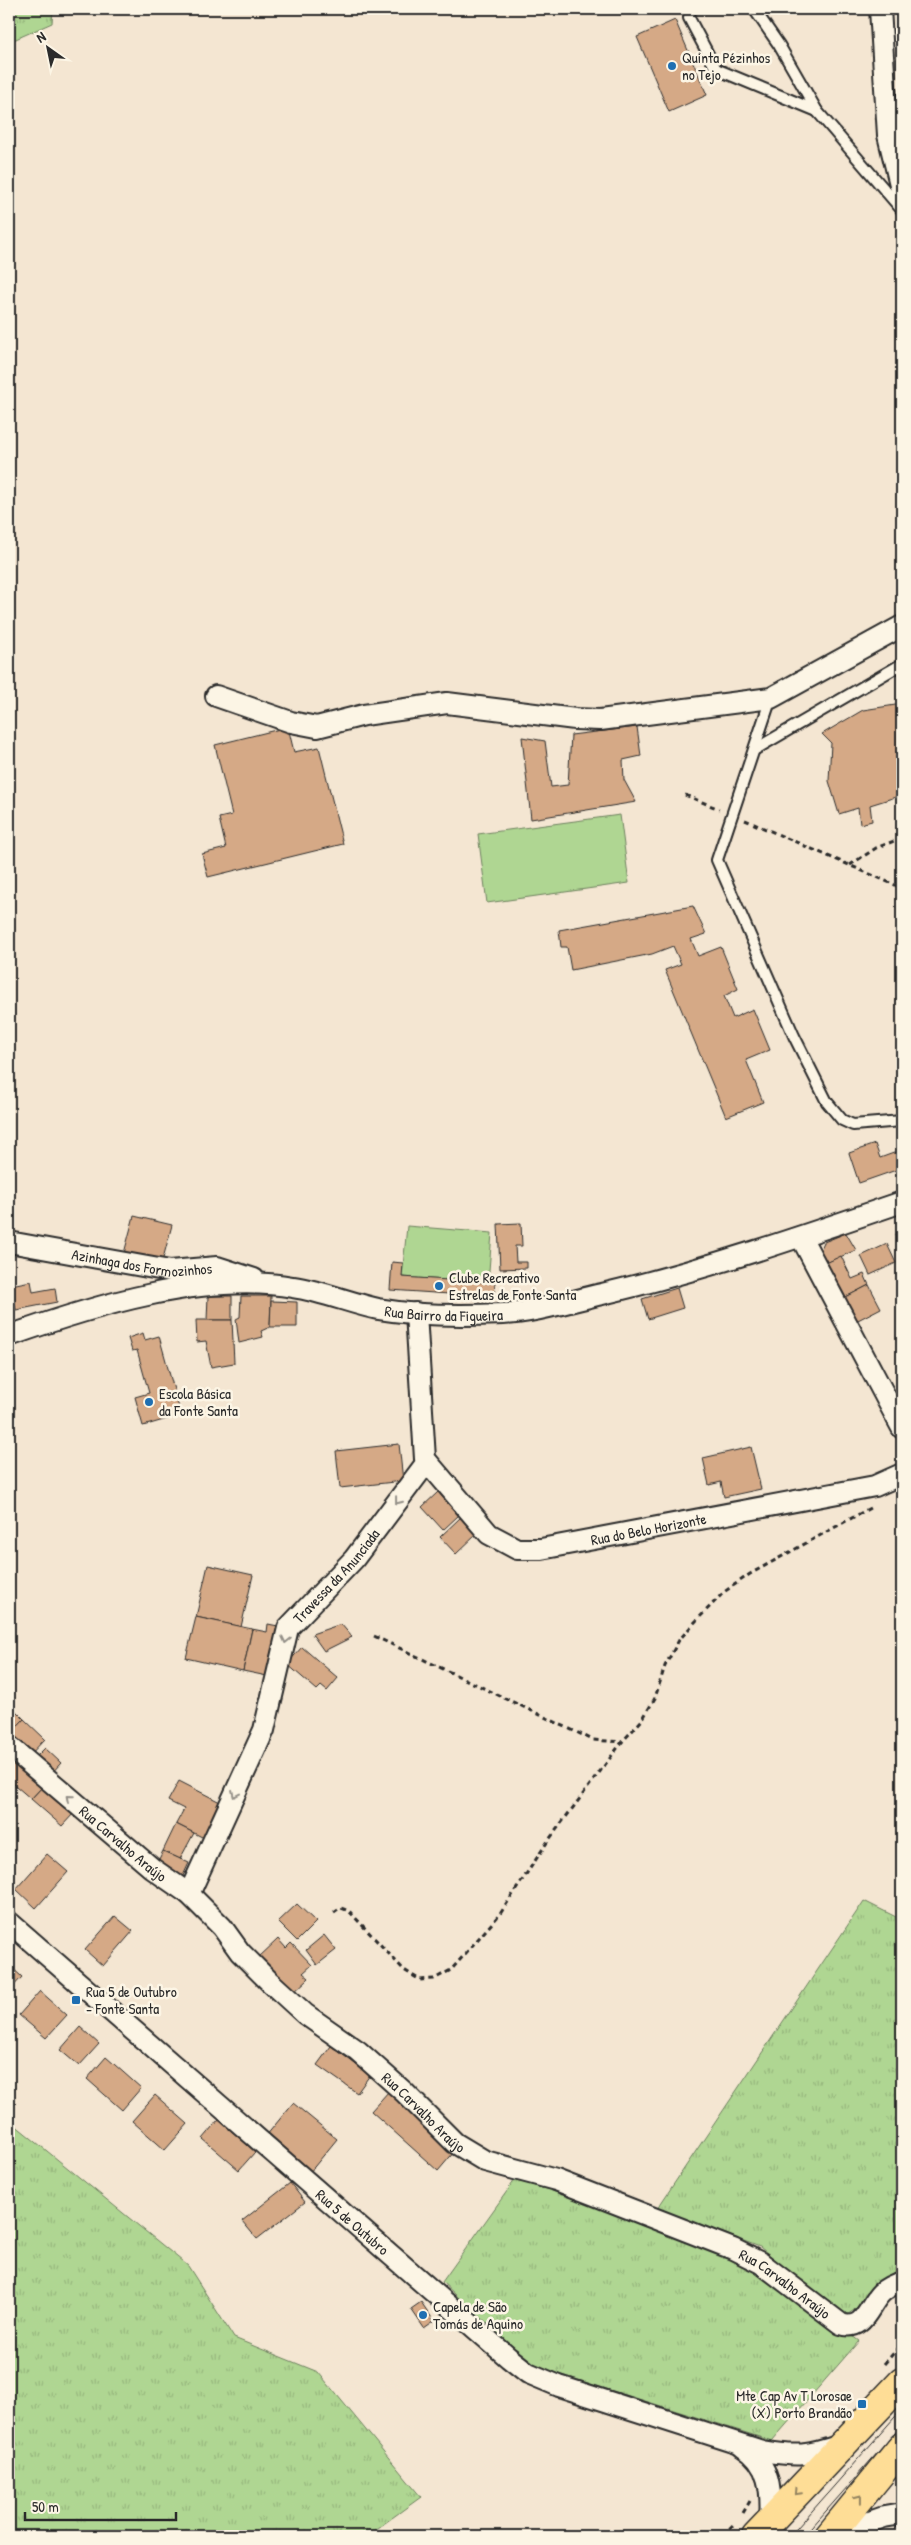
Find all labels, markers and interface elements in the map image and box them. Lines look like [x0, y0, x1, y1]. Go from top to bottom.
north arrow [22, 22, 72, 72]
text: N [32, 26, 49, 47]
place label: Quinta Pézinhos no Tejo [682, 47, 771, 85]
marker: Quinta Pézinhos no Tejo [666, 60, 678, 72]
street label: Azinhaga dos Formozinhos [70, 1243, 213, 1282]
place label: Clube Recreativo Estrelas de Fonte Santa [449, 1267, 576, 1305]
marker: Clube Recreativo Estrelas de Fonte Santa [433, 1280, 445, 1292]
street label: Rua Bairro da Figueira [383, 1300, 503, 1326]
place label: Escola Básica da Fonte Santa [159, 1383, 238, 1421]
marker: Escola Básica da Fonte Santa [143, 1396, 155, 1408]
one-way arrow [394, 1496, 403, 1505]
street label: Rua do Belo Horizonte [589, 1508, 708, 1550]
street label: Travessa da Anunciada [288, 1524, 384, 1628]
one-way arrow [281, 1636, 292, 1645]
one-way arrow [230, 1789, 241, 1798]
one-way arrow [66, 1795, 75, 1804]
street label: Rua Carvalho Araújo [75, 1800, 171, 1886]
place label: Rua 5 de Outubro - Fonte Santa [86, 1981, 177, 2019]
marker: Rua 5 de Outubro - Fonte Santa [70, 1994, 82, 2006]
street label: Rua Carvalho Araújo [378, 2067, 469, 2157]
street label: Rua 5 de Outubro [312, 2184, 394, 2259]
street label: Rua Carvalho Araújo [736, 2243, 835, 2323]
place label: Capela de São Tomás de Aquino [433, 2296, 523, 2334]
marker: Capela de São Tomás de Aquino [417, 2309, 429, 2321]
place label: Mte Cap Av T Lorosae (X) Porto Brandão [736, 2385, 852, 2423]
marker: Mte Cap Av T Lorosae (X) Porto Brandão [856, 2398, 868, 2410]
one-way arrow [794, 2486, 803, 2495]
scale bar [25, 2490, 176, 2522]
one-way arrow [854, 2495, 862, 2504]
text: 50 m [32, 2496, 59, 2517]

